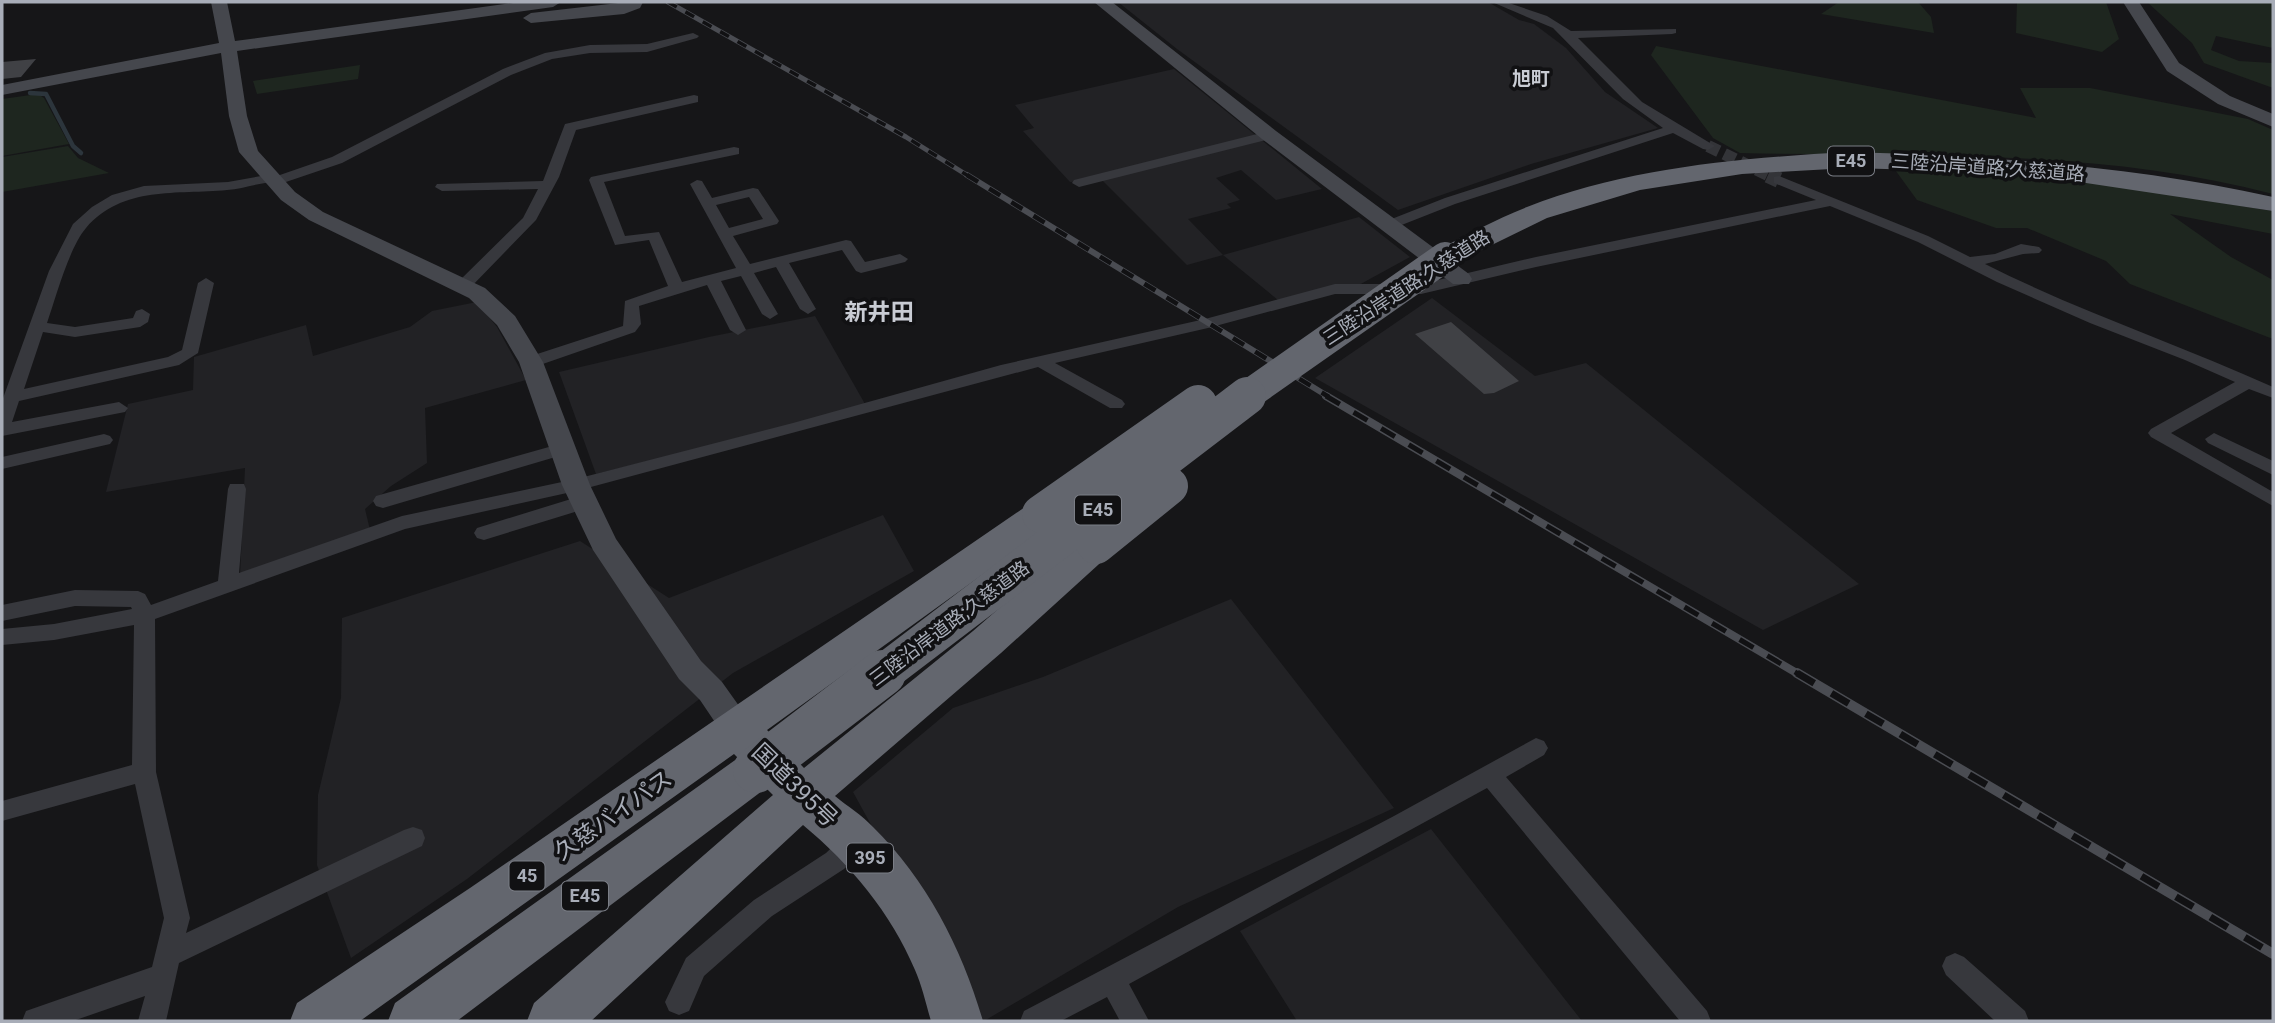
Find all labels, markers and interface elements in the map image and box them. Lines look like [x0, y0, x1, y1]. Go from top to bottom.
district label: 旭町 [1512, 67, 1550, 90]
road number: E45 [1828, 146, 1874, 176]
street label: 三陸沿岸道路;久慈道路 [1890, 149, 2086, 186]
street label: 三陸沿岸道路;久慈道路 [1319, 225, 1494, 350]
district label: 新井田 [845, 299, 914, 326]
road number: E45 [1075, 496, 1121, 524]
street label: 三陸沿岸道路;久慈道路 [865, 556, 1034, 691]
street label: 国道395号 [747, 738, 843, 833]
street label: 久慈バイパス [549, 765, 677, 866]
road number: 395 [847, 844, 893, 872]
road number: 45 [510, 862, 544, 890]
road number: E45 [562, 882, 608, 911]

